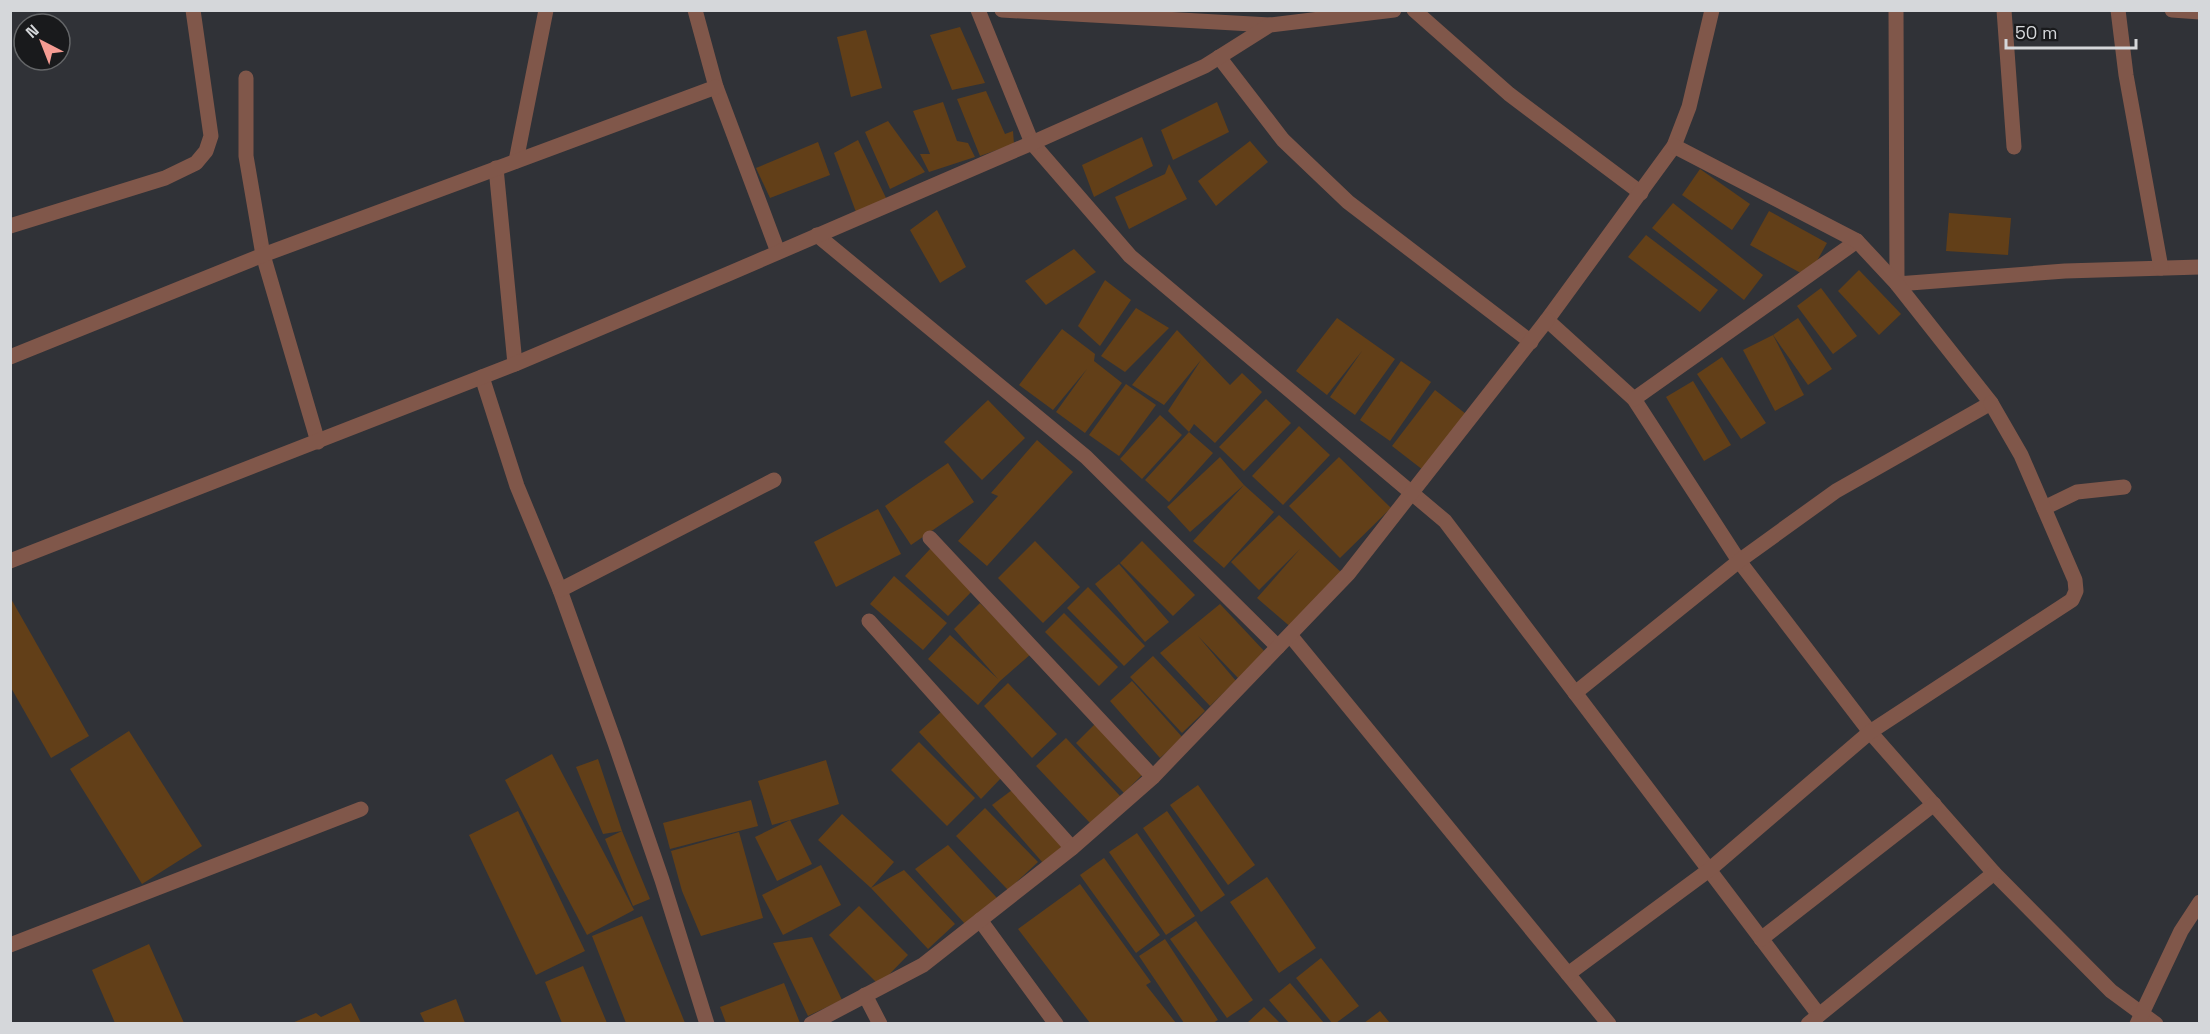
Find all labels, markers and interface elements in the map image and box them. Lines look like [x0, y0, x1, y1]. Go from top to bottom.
north arrow [12, 12, 72, 72]
scale bar [2006, 12, 2136, 50]
text: N [21, 20, 43, 43]
text: 50 m [2015, 21, 2057, 44]

